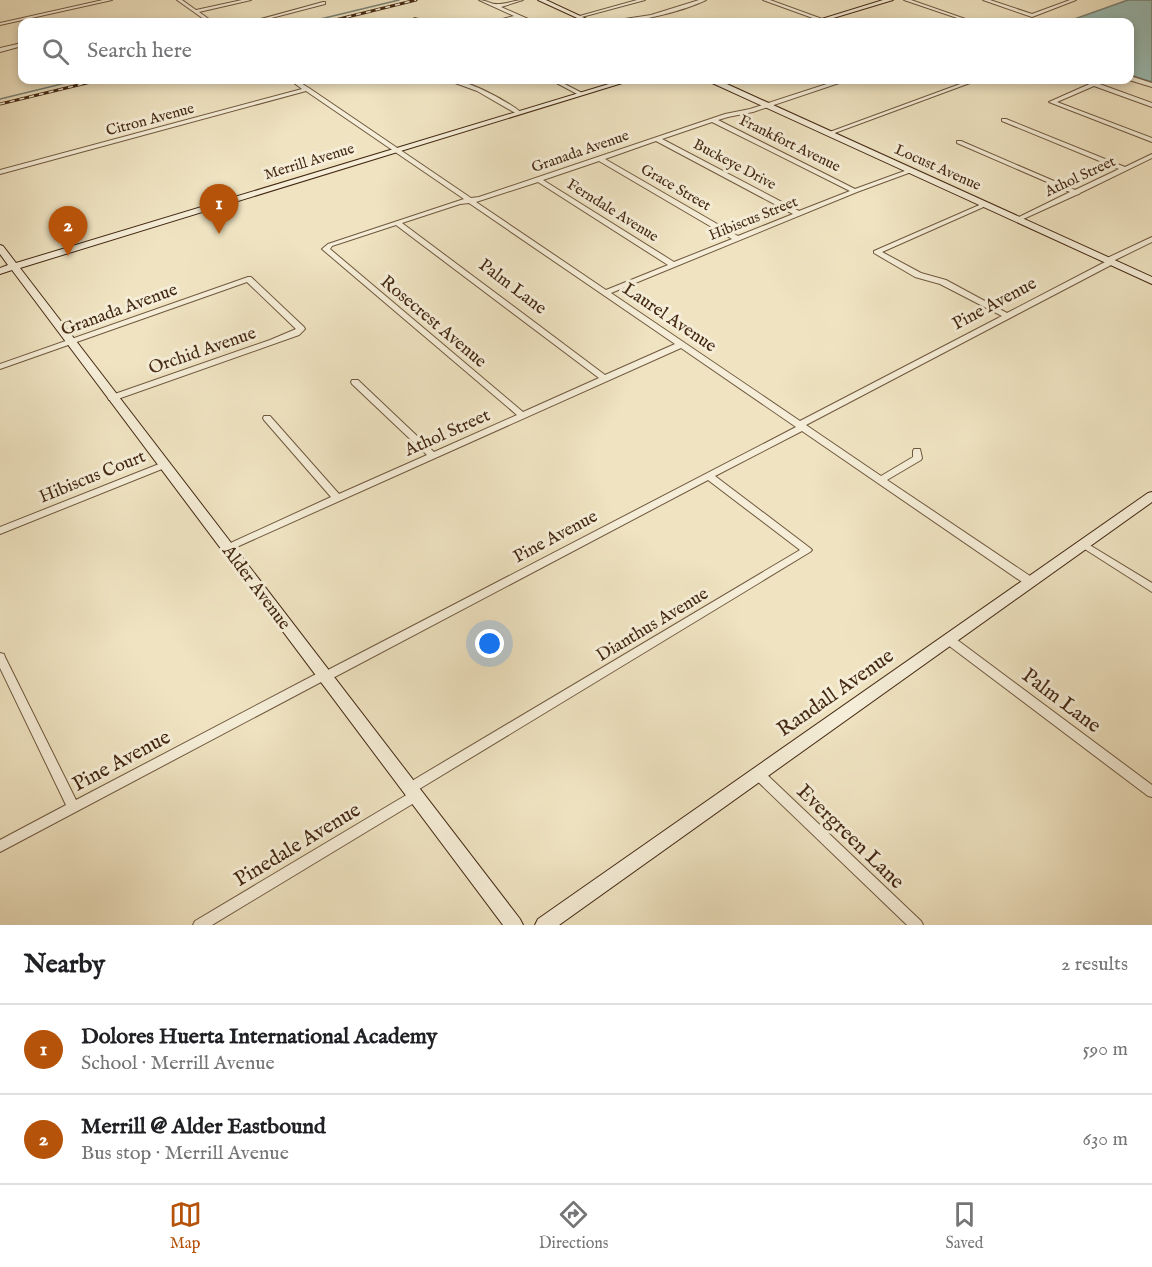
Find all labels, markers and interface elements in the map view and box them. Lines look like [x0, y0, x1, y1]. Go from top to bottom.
search box [18, 18, 1134, 84]
icon: search [39, 35, 72, 68]
text: Search here [87, 37, 192, 65]
street label: Citron Avenue [104, 99, 196, 140]
street label: Frankfort Avenue [736, 111, 844, 176]
street label: Granada Avenue [529, 126, 632, 177]
street label: Buckeye Drive [690, 135, 780, 194]
street label: Merrill Avenue [262, 139, 357, 184]
street label: Locust Avenue [892, 140, 984, 195]
street label: Athol Street [1041, 152, 1119, 202]
street label: Grace Street [637, 160, 714, 215]
street label: Ferndale Avenue [563, 175, 662, 246]
pin: 1 [200, 184, 238, 234]
street label: Hibiscus Street [706, 192, 800, 245]
pin: 2 [48, 206, 88, 256]
street label: Palm Lane [474, 254, 551, 320]
street label: Rosecrest Avenue [375, 271, 491, 373]
street label: Pine Avenue [949, 273, 1041, 336]
street label: Laurel Avenue [618, 278, 721, 358]
street label: Granada Avenue [58, 279, 181, 342]
street label: Orchid Avenue [146, 322, 259, 381]
street label: Athol Street [400, 404, 494, 463]
street label: Hibiscus Court [36, 446, 149, 509]
street label: Pine Avenue [510, 506, 602, 569]
street label: Alder Avenue [216, 540, 295, 635]
street label: Dianthus Avenue [592, 583, 713, 668]
your location [475, 629, 504, 658]
street label: Randall Avenue [772, 643, 900, 743]
street label: Palm Lane [1016, 663, 1106, 740]
street label: Pine Avenue [68, 724, 176, 798]
street label: Evergreen Lane [790, 779, 910, 896]
street label: Pinedale Avenue [230, 797, 366, 894]
text: Nearby [24, 948, 105, 981]
text: 2 results [1061, 952, 1128, 977]
text: Dolores Huerta International Academy [81, 1023, 437, 1051]
text: 1 [40, 1037, 47, 1062]
text: 590 m [1082, 1037, 1128, 1062]
text: School · Merrill Avenue [81, 1051, 275, 1076]
text: Merrill @ Alder Eastbound [81, 1113, 326, 1141]
text: 2 [39, 1127, 48, 1152]
text: 630 m [1082, 1127, 1128, 1152]
text: Bus stop · Merrill Avenue [81, 1141, 289, 1166]
tab: Map [169, 1198, 202, 1254]
tab: Directions [539, 1198, 608, 1254]
tab: Saved [946, 1198, 983, 1254]

